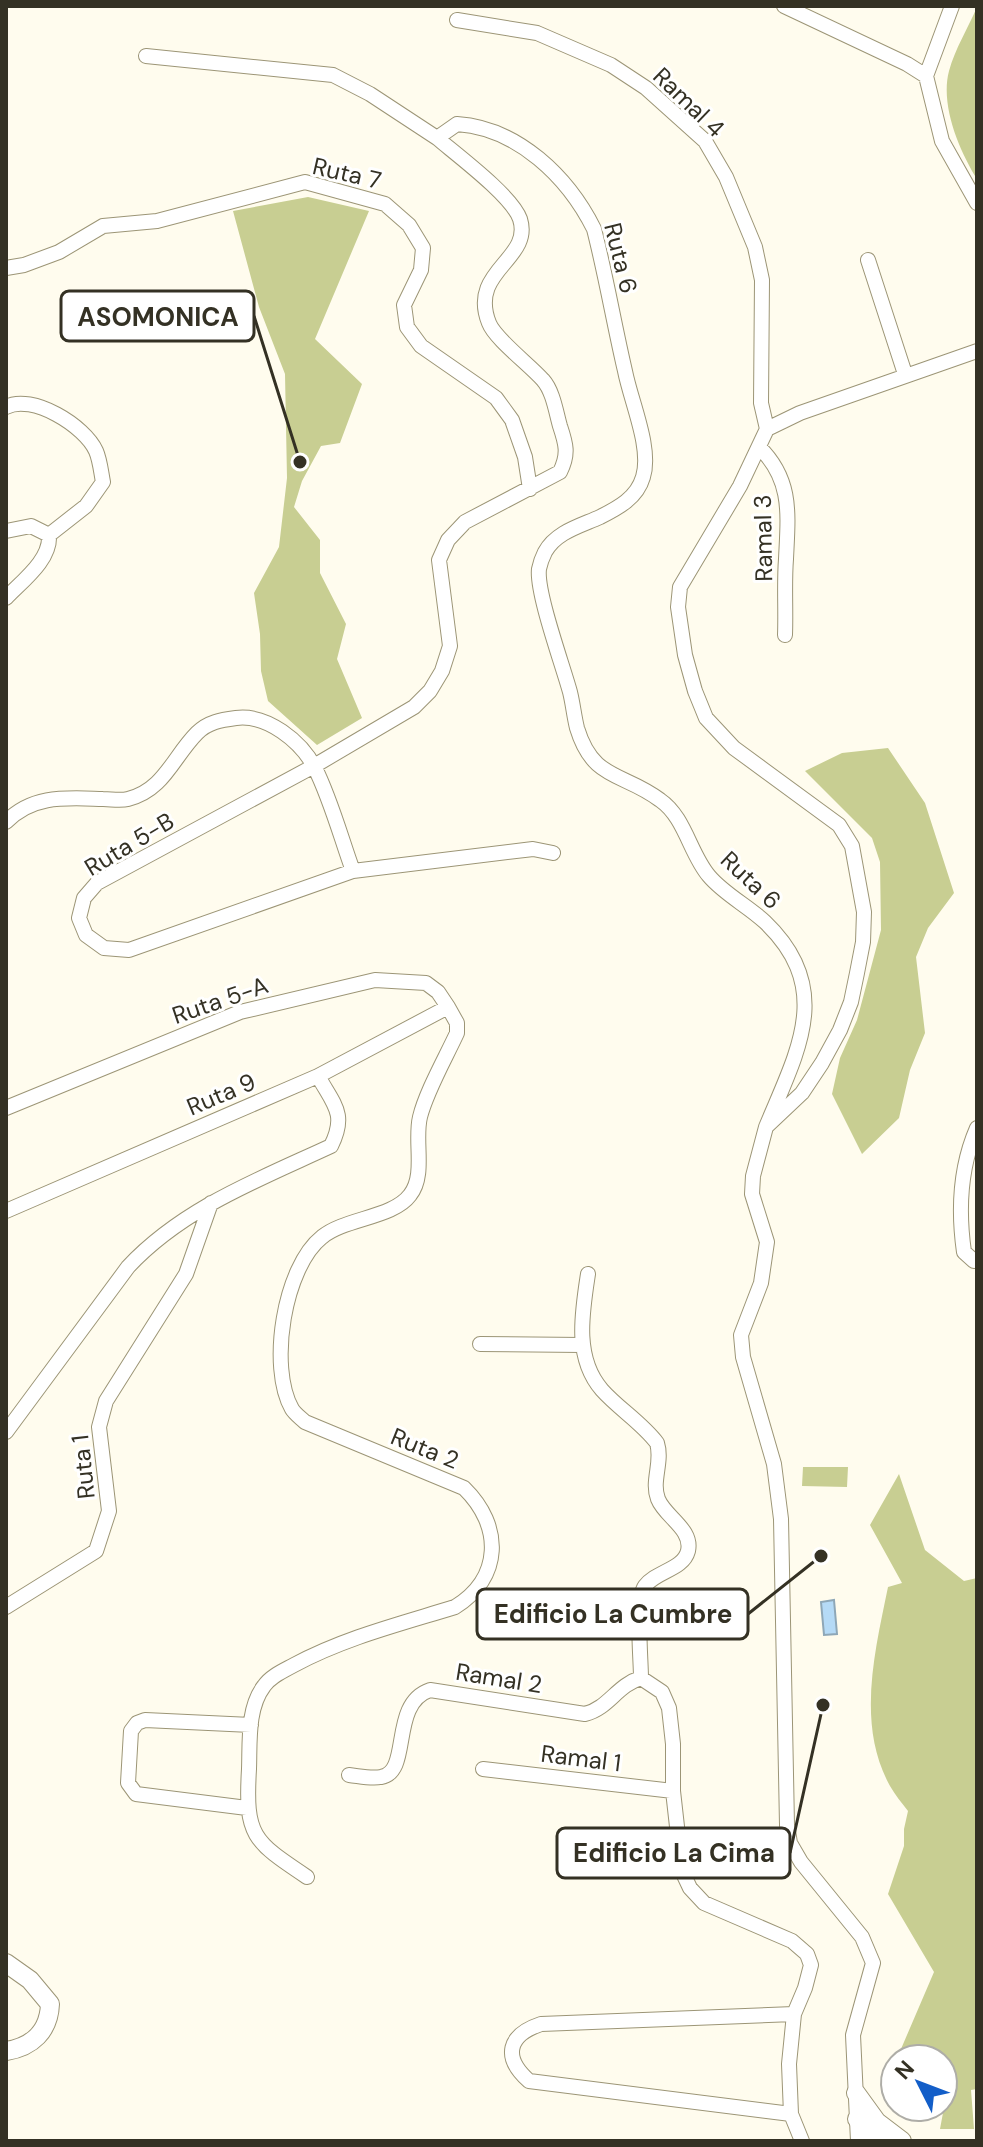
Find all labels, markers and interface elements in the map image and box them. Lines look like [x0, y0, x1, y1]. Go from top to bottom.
street label: Ramal 4 [647, 60, 731, 144]
street label: Ruta 7 [310, 150, 384, 196]
street label: Ruta 6 [597, 219, 645, 297]
callout: ASOMONICA [61, 291, 254, 341]
text: ASOMONICA [77, 300, 239, 334]
street label: Ramal 3 [747, 494, 779, 582]
street label: Ruta 5-B [79, 805, 179, 883]
street label: Ruta 6 [714, 844, 788, 916]
street label: Ruta 5-A [168, 969, 272, 1031]
street label: Ruta 9 [182, 1066, 260, 1122]
street label: Ruta 2 [386, 1420, 464, 1476]
street label: Ruta 1 [64, 1433, 102, 1501]
callout: Edificio La Cumbre [477, 1589, 748, 1639]
text: Edificio La Cumbre [494, 1597, 732, 1631]
street label: Ramal 2 [454, 1656, 544, 1700]
street label: Ramal 1 [539, 1738, 623, 1778]
callout: Edificio La Cima [557, 1828, 790, 1878]
text: Edificio La Cima [573, 1836, 775, 1870]
north arrow [879, 2043, 959, 2123]
text: N [888, 2054, 921, 2086]

